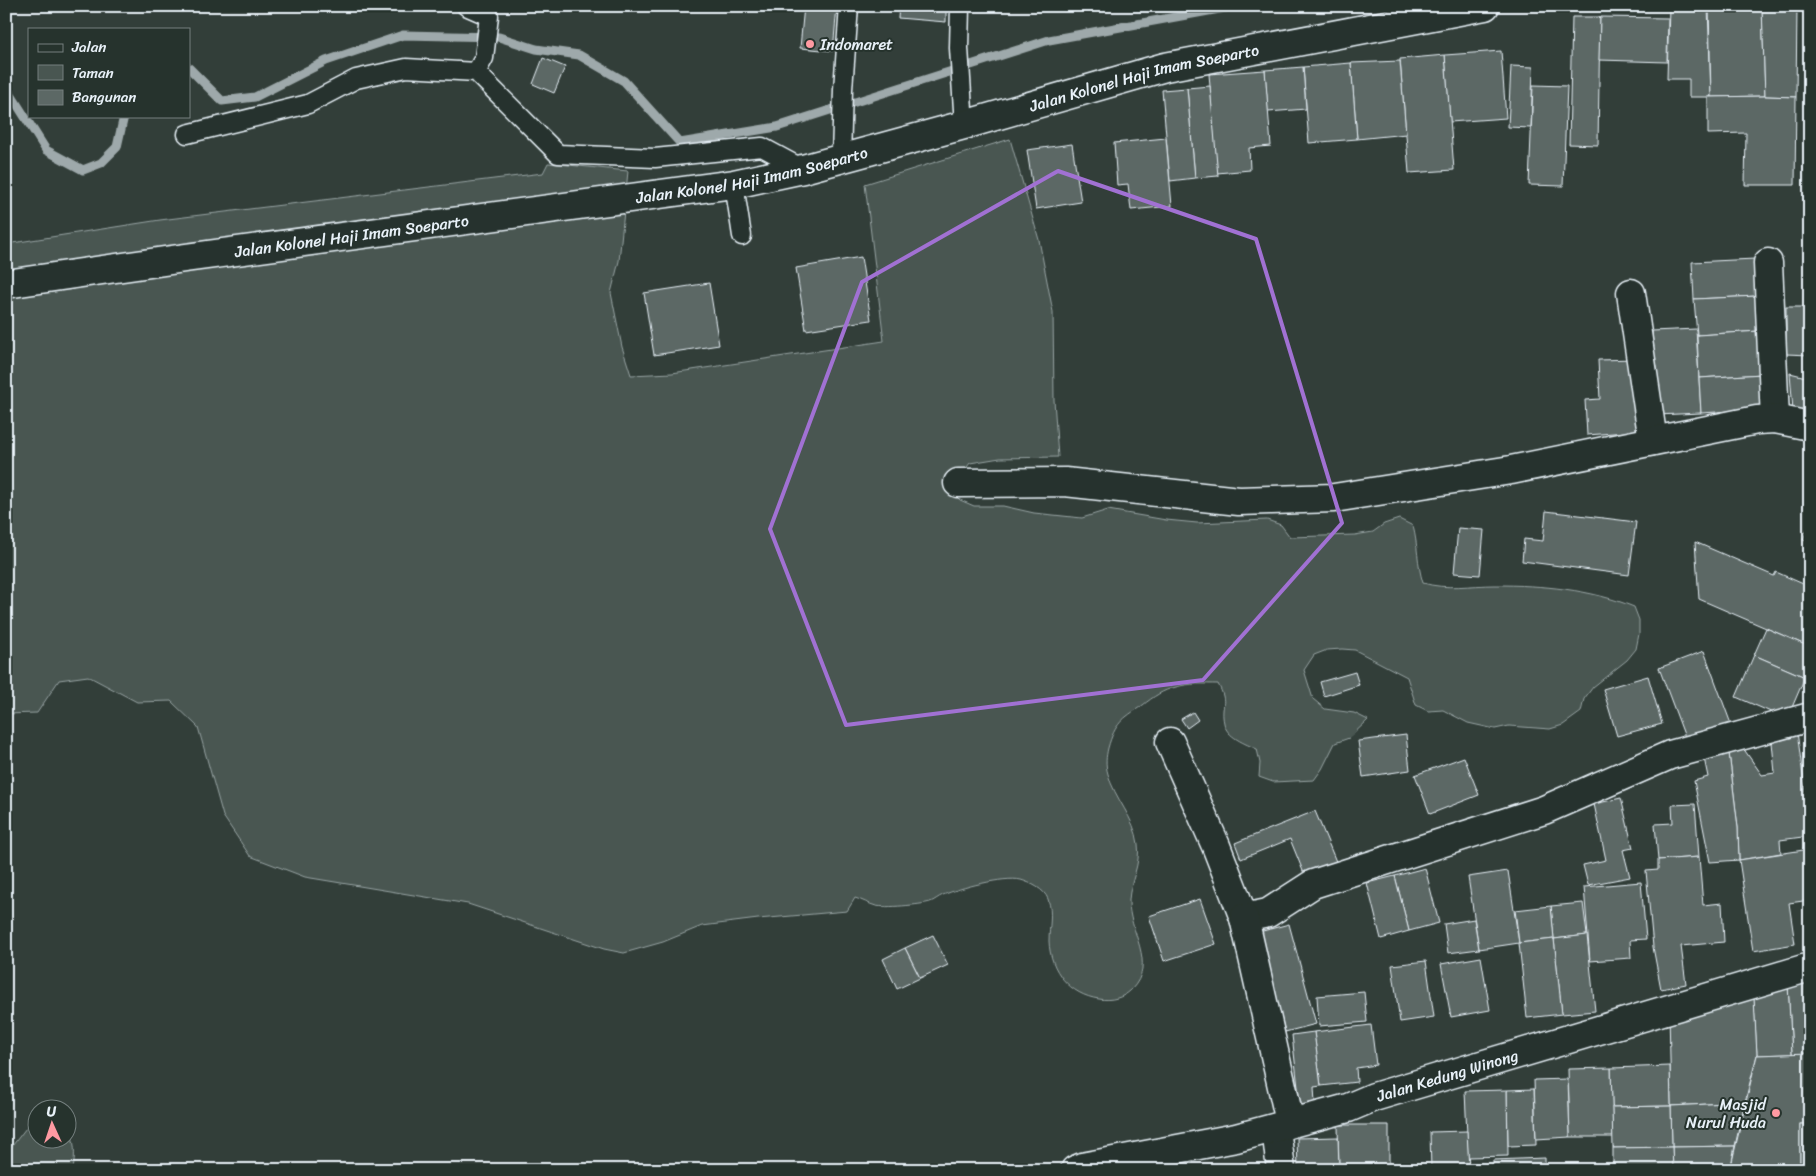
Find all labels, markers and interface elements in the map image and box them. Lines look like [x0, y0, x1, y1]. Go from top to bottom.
legend [28, 28, 190, 118]
place label: Indomaret [819, 30, 893, 59]
text: Jalan [71, 34, 106, 60]
street label: Jalan Kolonel Haji Imam Soeparto [1025, 35, 1262, 121]
marker: Indomaret [804, 38, 816, 50]
text: Taman [72, 60, 114, 86]
text: Bangunan [72, 84, 136, 110]
street label: Jalan Kolonel Haji Imam Soeparto [633, 138, 871, 212]
street label: Jalan Kolonel Haji Imam Soeparto [232, 206, 471, 266]
street label: Jalan Kedung Winong [1372, 1041, 1522, 1111]
place label: Masjid Nurul Huda [1686, 1090, 1768, 1137]
north arrow [28, 1098, 78, 1148]
text: U [46, 1099, 57, 1124]
marker: Masjid Nurul Huda [1770, 1107, 1782, 1119]

